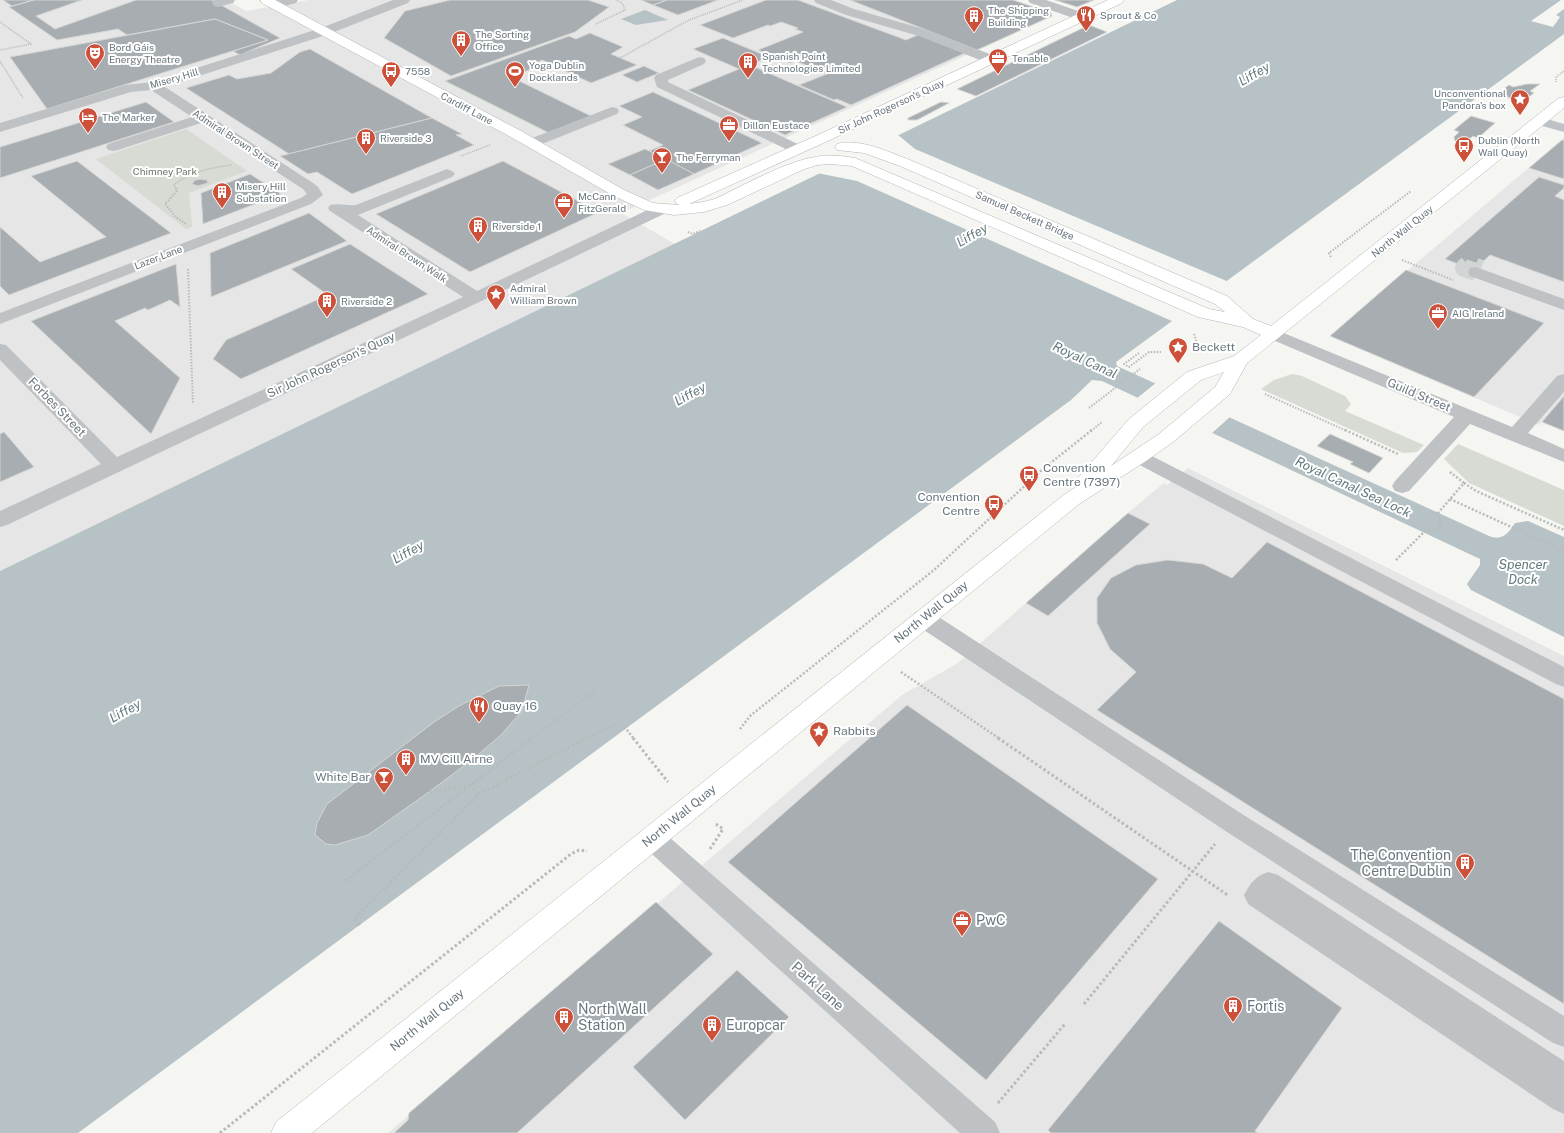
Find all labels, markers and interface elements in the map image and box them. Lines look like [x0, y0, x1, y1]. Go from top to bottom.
place label: The Shipping Building [988, 4, 1049, 28]
restaurant icon: Sprout & Co [1075, 4, 1097, 32]
building icon: The Shipping Building [963, 5, 985, 33]
place label: Sprout & Co [1100, 9, 1157, 21]
place label: The Sorting Office [475, 28, 529, 52]
building icon: The Sorting Office [450, 29, 472, 57]
place label: Bord Gáis Energy Theatre [109, 41, 181, 65]
theatre icon: Bord Gáis Energy Theatre [84, 42, 106, 70]
office icon: Tenable [987, 47, 1009, 75]
place label: Spanish Point Technologies Limited [762, 50, 861, 74]
building icon: Spanish Point Technologies Limited [737, 51, 759, 79]
place label: Tenable [1012, 52, 1049, 64]
place label: Yoga Dublin Docklands [529, 59, 584, 83]
water label: Liffey [1236, 59, 1273, 89]
bus stop icon: 7558 [380, 60, 402, 88]
sports icon: Yoga Dublin Docklands [504, 60, 526, 88]
street label: Misery Hill [148, 65, 200, 91]
place label: 7558 [405, 65, 430, 77]
street label: Sir John Rogerson's Quay [836, 76, 947, 136]
place label: Unconventional Pandora's box [1434, 87, 1506, 111]
place icon: Unconventional Pandora's box [1509, 88, 1531, 116]
street label: Cardiff Lane [439, 89, 495, 127]
hotel icon: The Marker [77, 106, 99, 134]
street label: Admiral Brown Street [191, 107, 281, 171]
place label: The Marker [102, 111, 155, 123]
office icon: Dillon Eustace [718, 114, 740, 142]
place label: Dillon Eustace [743, 119, 810, 131]
building icon: Riverside 3 [355, 127, 377, 155]
place label: Riverside 3 [380, 132, 432, 144]
place label: Dublin (North Wall Quay) [1478, 134, 1540, 158]
bus stop icon: Dublin (North Wall Quay) [1453, 135, 1475, 163]
bar icon: The Ferryman [651, 146, 673, 174]
place label: The Ferryman [676, 151, 741, 163]
park label: Chimney Park [133, 165, 198, 177]
place label: Misery Hill Substation [236, 180, 287, 204]
building icon: Misery Hill Substation [211, 181, 233, 209]
street label: Samuel Beckett Bridge [974, 188, 1077, 242]
place label: McCann FitzGerald [578, 190, 626, 214]
office icon: McCann FitzGerald [553, 191, 575, 219]
street label: North Wall Quay [1369, 202, 1436, 259]
building icon: Riverside 1 [467, 215, 489, 243]
place label: Riverside 1 [492, 220, 541, 232]
water label: Liffey [954, 220, 991, 250]
street label: Admiral Brown Walk [364, 223, 450, 285]
street label: Lazer Lane [132, 242, 184, 272]
place label: Admiral William Brown [510, 282, 577, 306]
place icon: Admiral William Brown [485, 283, 507, 311]
building icon: Riverside 2 [316, 290, 338, 318]
place label: Riverside 2 [341, 295, 392, 307]
office icon: AIG Ireland [1427, 302, 1449, 330]
place label: AIG Ireland [1452, 307, 1504, 319]
street label: Sir John Rogerson's Quay [265, 329, 398, 401]
place icon: Beckett [1167, 336, 1189, 364]
water label: Royal Canal [1050, 339, 1120, 381]
place label: Beckett [1192, 340, 1235, 354]
street label: Forbes Street [25, 375, 89, 440]
street label: Guild Street [1385, 375, 1453, 415]
water label: Liffey [672, 379, 709, 409]
water label: Royal Canal Sea Lock [1293, 454, 1413, 520]
place label: Convention Centre (7397) [1043, 461, 1120, 489]
bus stop icon: Convention Centre (7397) [1018, 464, 1040, 492]
place label: Convention Centre [918, 490, 980, 518]
bus stop icon: Convention Centre [983, 493, 1005, 521]
water label: Liffey [390, 537, 427, 567]
water label: Spencer Dock [1498, 557, 1548, 587]
street label: North Wall Quay [891, 578, 971, 646]
restaurant icon: Quay 16 [468, 695, 490, 723]
water label: Liffey [107, 696, 144, 726]
place label: Quay 16 [493, 699, 537, 713]
place icon: Rabbits [808, 720, 830, 748]
place label: Rabbits [833, 724, 876, 738]
building icon: MV Cill Airne [395, 748, 417, 776]
place label: MV Cill Airne [420, 752, 493, 766]
bar icon: White Bar [373, 766, 395, 794]
place label: White Bar [315, 770, 370, 784]
street label: North Wall Quay [639, 782, 719, 850]
place label: The Convention Centre Dublin [1350, 847, 1451, 879]
building icon: The Convention Centre Dublin [1454, 852, 1476, 880]
office icon: PwC [951, 909, 973, 937]
place label: PwC [976, 912, 1006, 928]
street label: Park Lane [789, 958, 848, 1014]
street label: North Wall Quay [387, 986, 467, 1054]
building icon: Fortis [1222, 995, 1244, 1023]
place label: Fortis [1247, 998, 1284, 1014]
place label: North Wall Station [578, 1001, 647, 1033]
building icon: North Wall Station [553, 1006, 575, 1034]
building icon: Europcar [701, 1014, 723, 1042]
place label: Europcar [726, 1017, 785, 1033]

